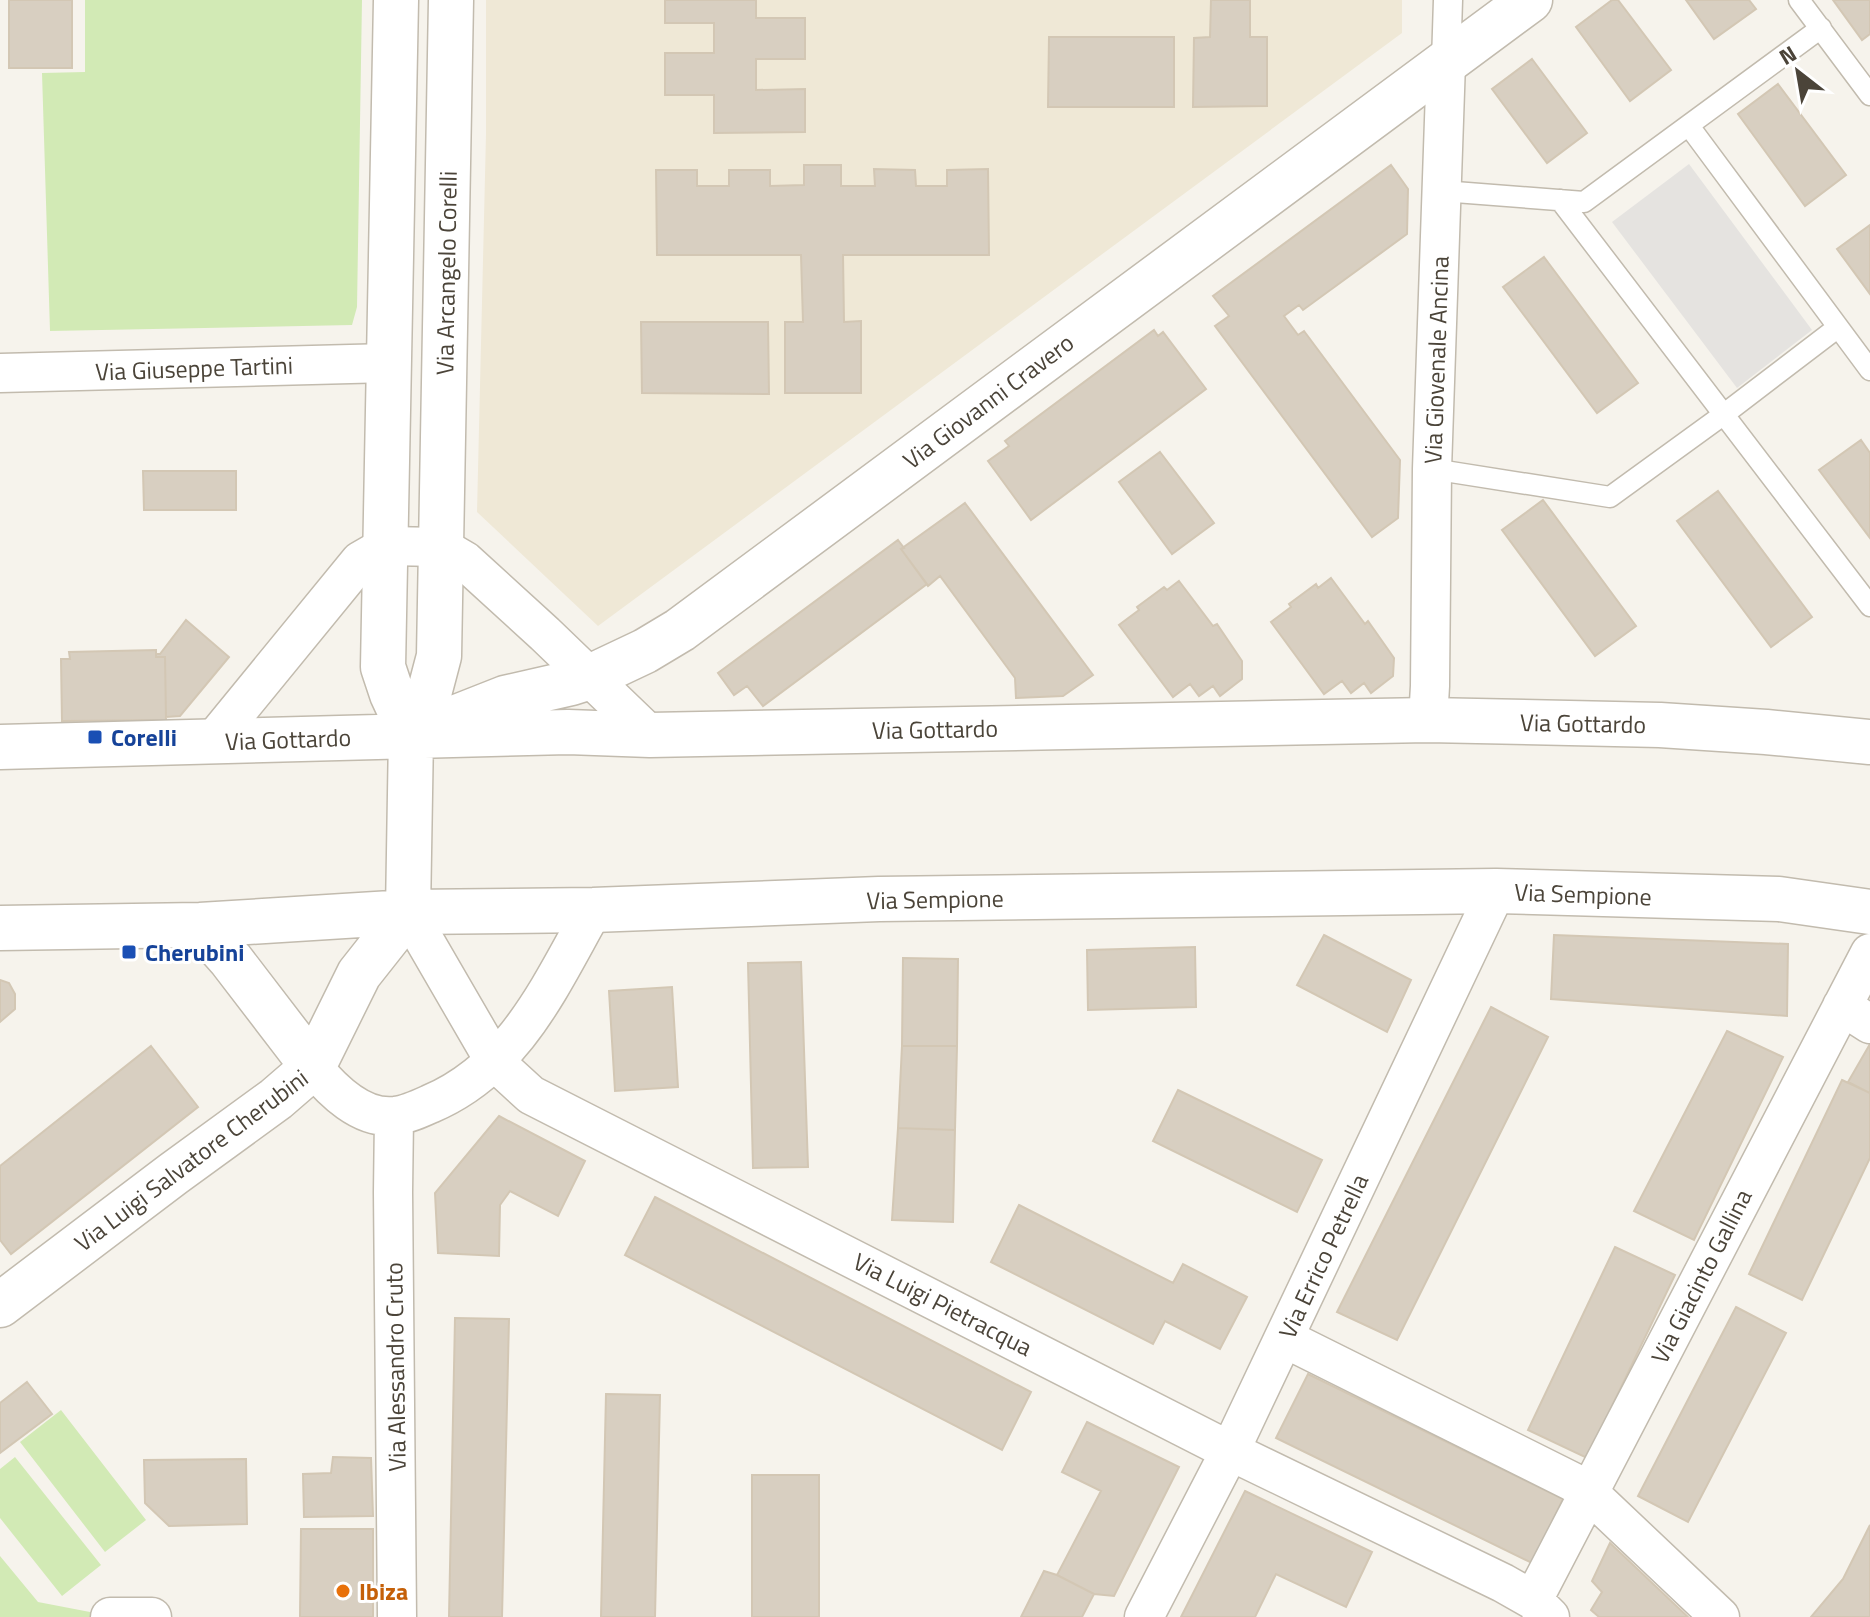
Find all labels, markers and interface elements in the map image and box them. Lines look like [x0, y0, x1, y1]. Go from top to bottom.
north arrow [1758, 32, 1838, 112]
text: N [1772, 36, 1803, 73]
street label: Via Arcangelo Corelli [426, 171, 466, 375]
street label: Via Giovenale Ancina [1414, 255, 1458, 465]
street label: Via Giovanni Cravero [895, 325, 1081, 477]
street label: Via Giuseppe Tartini [94, 347, 294, 389]
street label: Via Gottardo [1520, 704, 1646, 742]
street label: Via Gottardo [872, 710, 998, 748]
place label: Corelli [111, 719, 177, 755]
street label: Via Gottardo [224, 719, 352, 759]
marker: Corelli [86, 728, 104, 746]
street label: Via Sempione [1514, 874, 1652, 914]
street label: Via Sempione [866, 880, 1004, 918]
place label: Cherubini [145, 934, 244, 970]
marker: Cherubini [120, 943, 138, 961]
street label: Via Luigi Salvatore Cherubini [67, 1060, 315, 1260]
street label: Via Errico Petrella [1269, 1168, 1377, 1344]
street label: Via Giacinto Gallina [1641, 1182, 1761, 1370]
street label: Via Luigi Pietracqua [847, 1243, 1039, 1365]
street label: Via Alessandro Cruto [375, 1262, 415, 1472]
place label: Ibiza [359, 1573, 408, 1609]
marker: Ibiza [334, 1582, 352, 1600]

